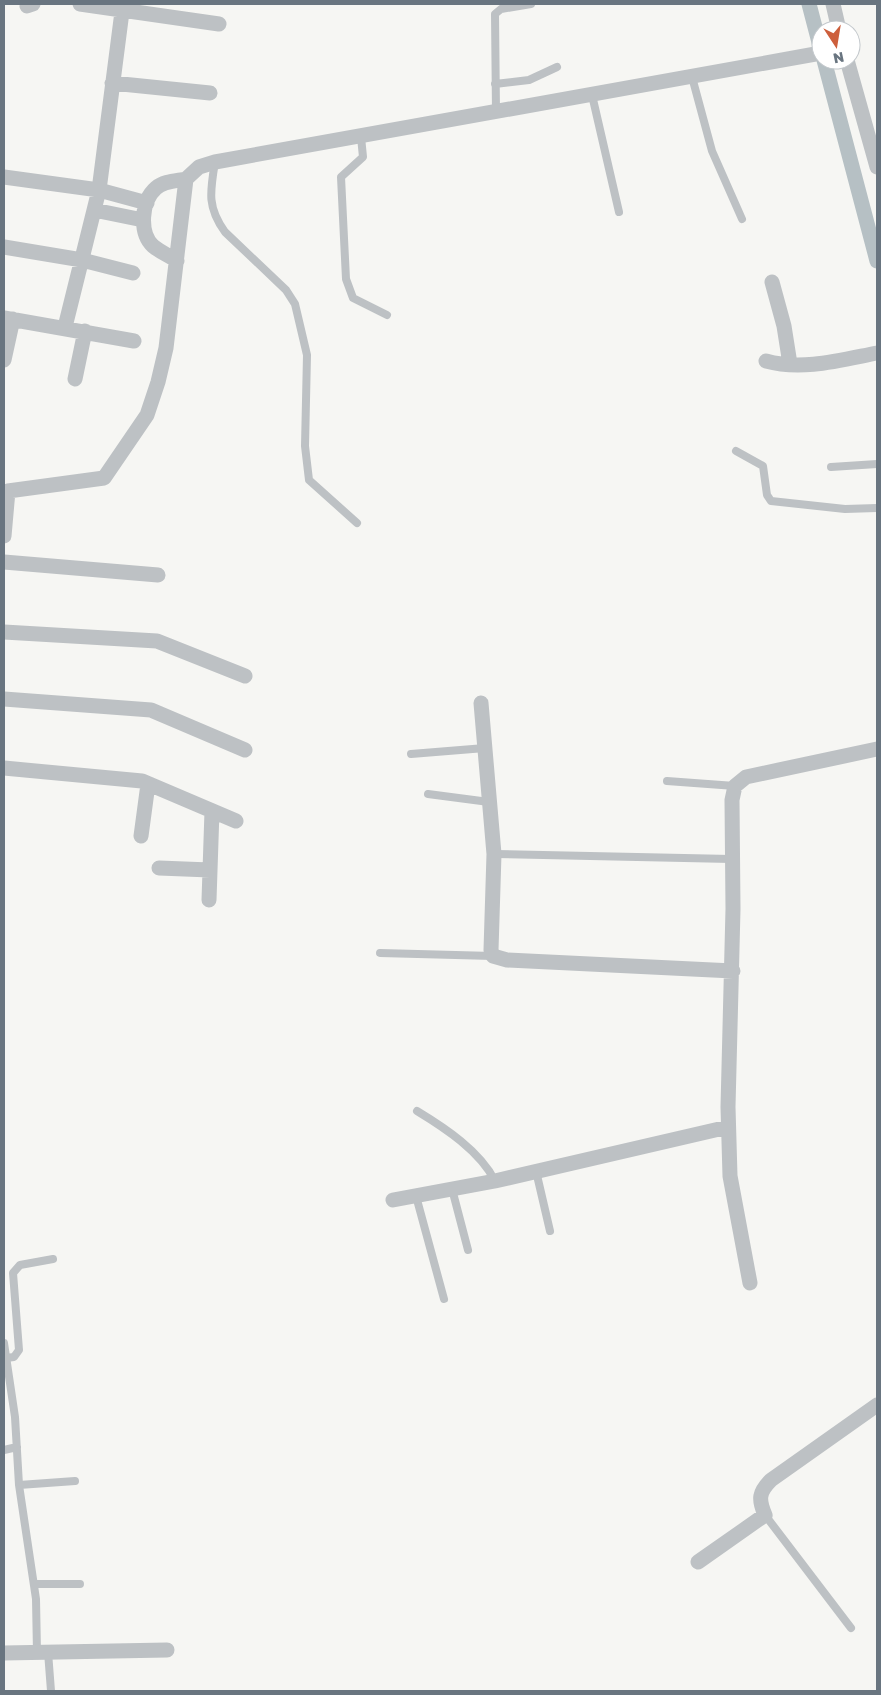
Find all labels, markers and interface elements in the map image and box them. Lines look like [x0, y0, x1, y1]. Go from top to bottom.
north arrow [811, 20, 861, 70]
text: N [832, 49, 846, 68]

